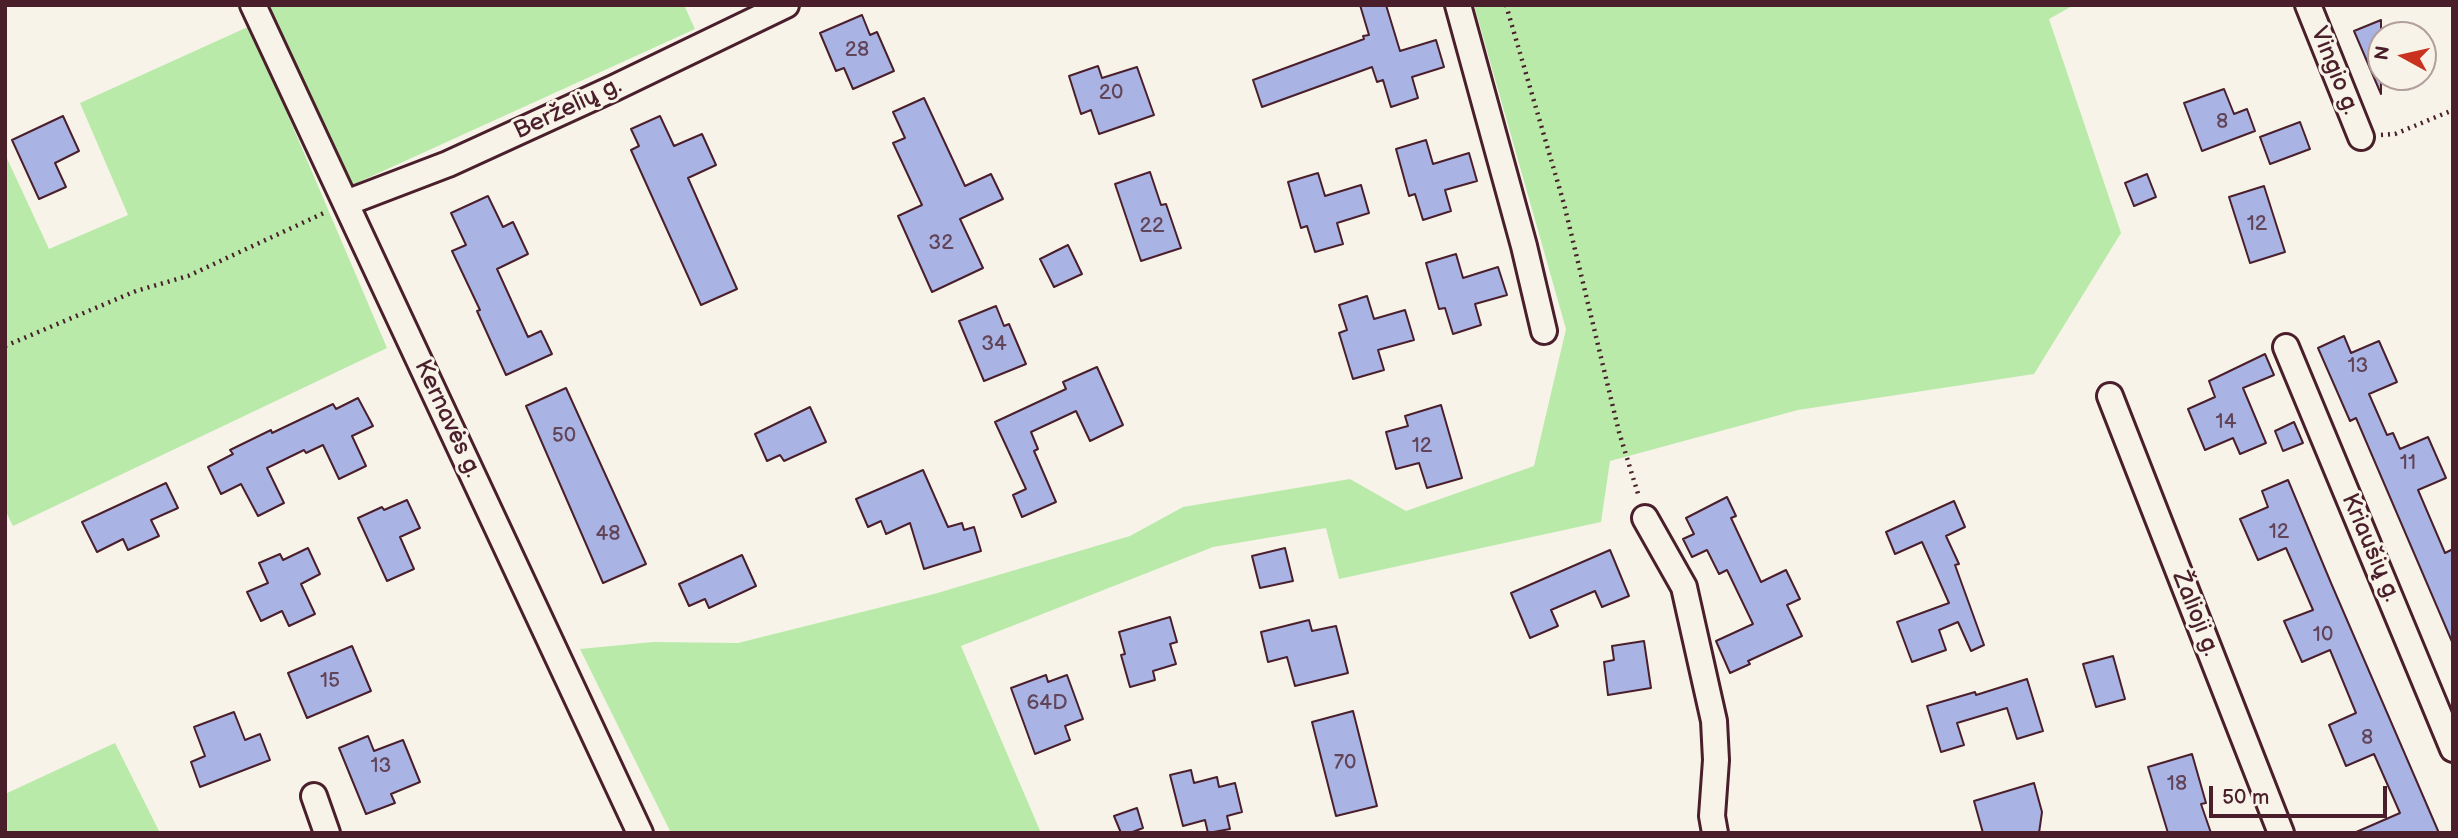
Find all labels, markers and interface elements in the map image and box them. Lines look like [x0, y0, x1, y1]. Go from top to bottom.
north arrow [2367, 21, 2437, 91]
street label: Vingio g. [2303, 23, 2365, 119]
house number: 28 [845, 38, 869, 64]
text: N [2370, 45, 2395, 62]
street label: Berželių g. [510, 72, 626, 146]
house number: 20 [1099, 81, 1123, 107]
house number: 8 [2216, 110, 2228, 136]
house number: 12 [2247, 212, 2267, 238]
house number: 22 [1140, 214, 1164, 240]
house number: 32 [928, 231, 954, 257]
house number: 34 [981, 332, 1007, 358]
house number: 13 [2347, 354, 2369, 380]
street label: Kernavės g. [407, 356, 487, 482]
house number: 14 [2216, 410, 2236, 436]
house number: 50 [552, 424, 576, 450]
house number: 12 [1412, 434, 1432, 460]
house number: 11 [2400, 451, 2416, 477]
street label: Kriaušių g. [2334, 490, 2406, 606]
house number: 12 [2269, 520, 2289, 546]
house number: 48 [595, 522, 621, 548]
street label: Žalioji g. [2165, 567, 2225, 661]
house number: 10 [2313, 623, 2333, 649]
house number: 15 [320, 669, 340, 695]
house number: 64D [1027, 691, 1067, 717]
house number: 8 [2361, 726, 2373, 752]
house number: 70 [1334, 751, 1356, 777]
house number: 13 [370, 754, 392, 780]
house number: 18 [2167, 772, 2187, 798]
scale bar [2213, 772, 2392, 816]
text: 50 m [2222, 785, 2269, 810]

